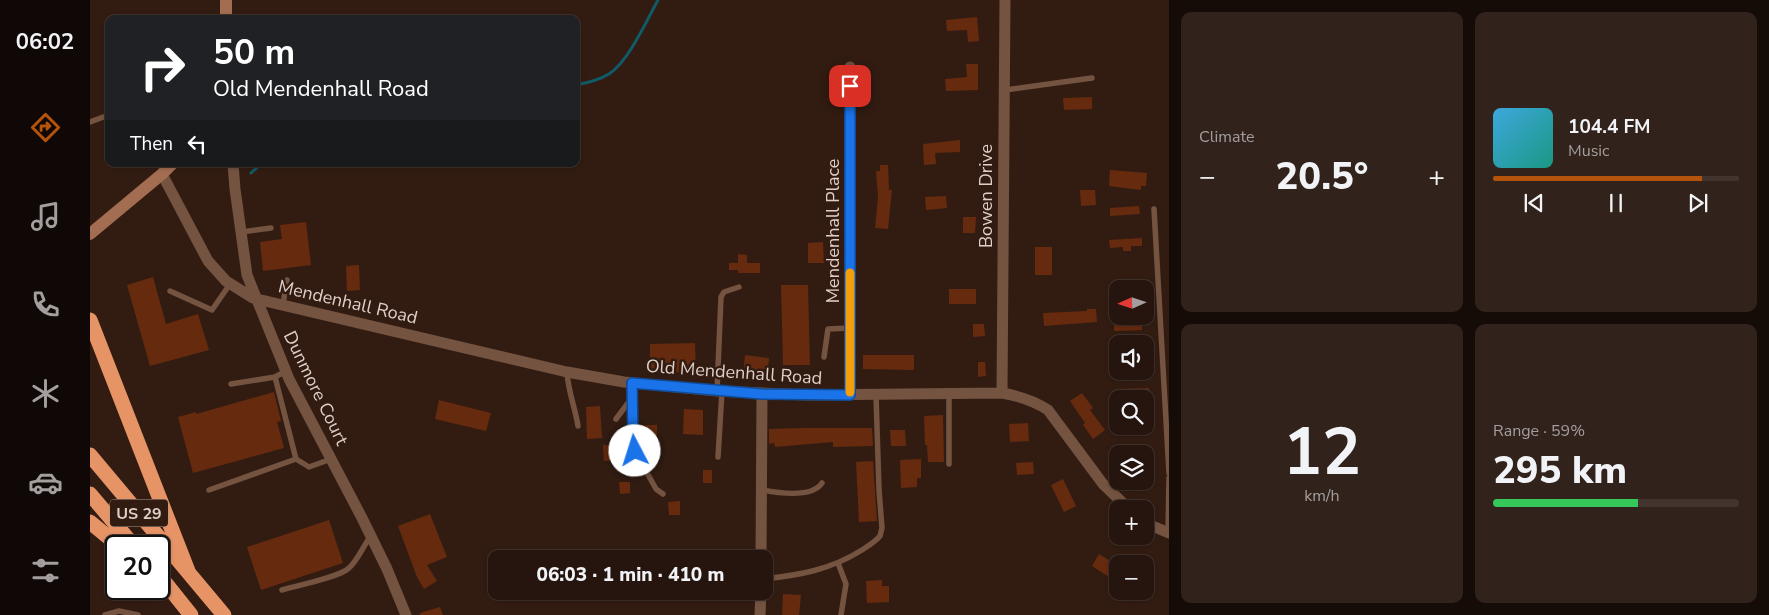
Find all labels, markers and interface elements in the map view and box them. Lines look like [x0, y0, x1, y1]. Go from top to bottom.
text: 06:02 [16, 27, 74, 57]
text: 50 m [213, 29, 295, 76]
icon: right [130, 35, 195, 100]
pin [829, 65, 871, 107]
icon: arrive [836, 72, 864, 100]
text: Old Mendenhall Road [213, 74, 429, 104]
icon: directions [28, 110, 63, 145]
text: 104.4 FM [1568, 114, 1651, 140]
text: Climate [1199, 126, 1254, 148]
icon: left [183, 130, 211, 158]
text: Then [130, 131, 173, 157]
text: Music [1568, 140, 1609, 162]
street label: Bowen Drive [974, 144, 998, 248]
text: 20.5° [1276, 151, 1368, 202]
text: − [1199, 158, 1216, 196]
text: + [1428, 158, 1445, 196]
street label: Mendenhall Place [821, 159, 845, 303]
icon: previous [1520, 189, 1548, 217]
icon: pause [1602, 189, 1630, 217]
icon: next [1684, 189, 1712, 217]
icon: music [28, 199, 63, 234]
street label: Mendenhall Road [276, 274, 420, 330]
north arrow [1109, 280, 1154, 325]
map controls [1109, 280, 1154, 600]
icon: phone [28, 287, 63, 322]
street label: Dunmore Court [278, 327, 354, 450]
button: sound [1109, 335, 1154, 380]
street label: Old Mendenhall Road [645, 354, 823, 390]
icon: climate [28, 376, 63, 411]
button: search [1109, 390, 1154, 435]
text: 12 [1283, 408, 1361, 497]
text: Range · 59% [1493, 420, 1585, 442]
position arrow [608, 424, 660, 476]
button: layers [1109, 445, 1154, 490]
text: 295 km [1493, 445, 1627, 496]
icon: car [28, 465, 63, 500]
text: km/h [1304, 485, 1340, 507]
road number: US 29 [110, 499, 168, 526]
button: + [1109, 500, 1154, 545]
speed limit sign: 20 [105, 535, 170, 600]
icon: filters [28, 553, 63, 588]
button: − [1109, 555, 1154, 600]
text: 06:03 · 1 min · 410 m [537, 562, 724, 588]

